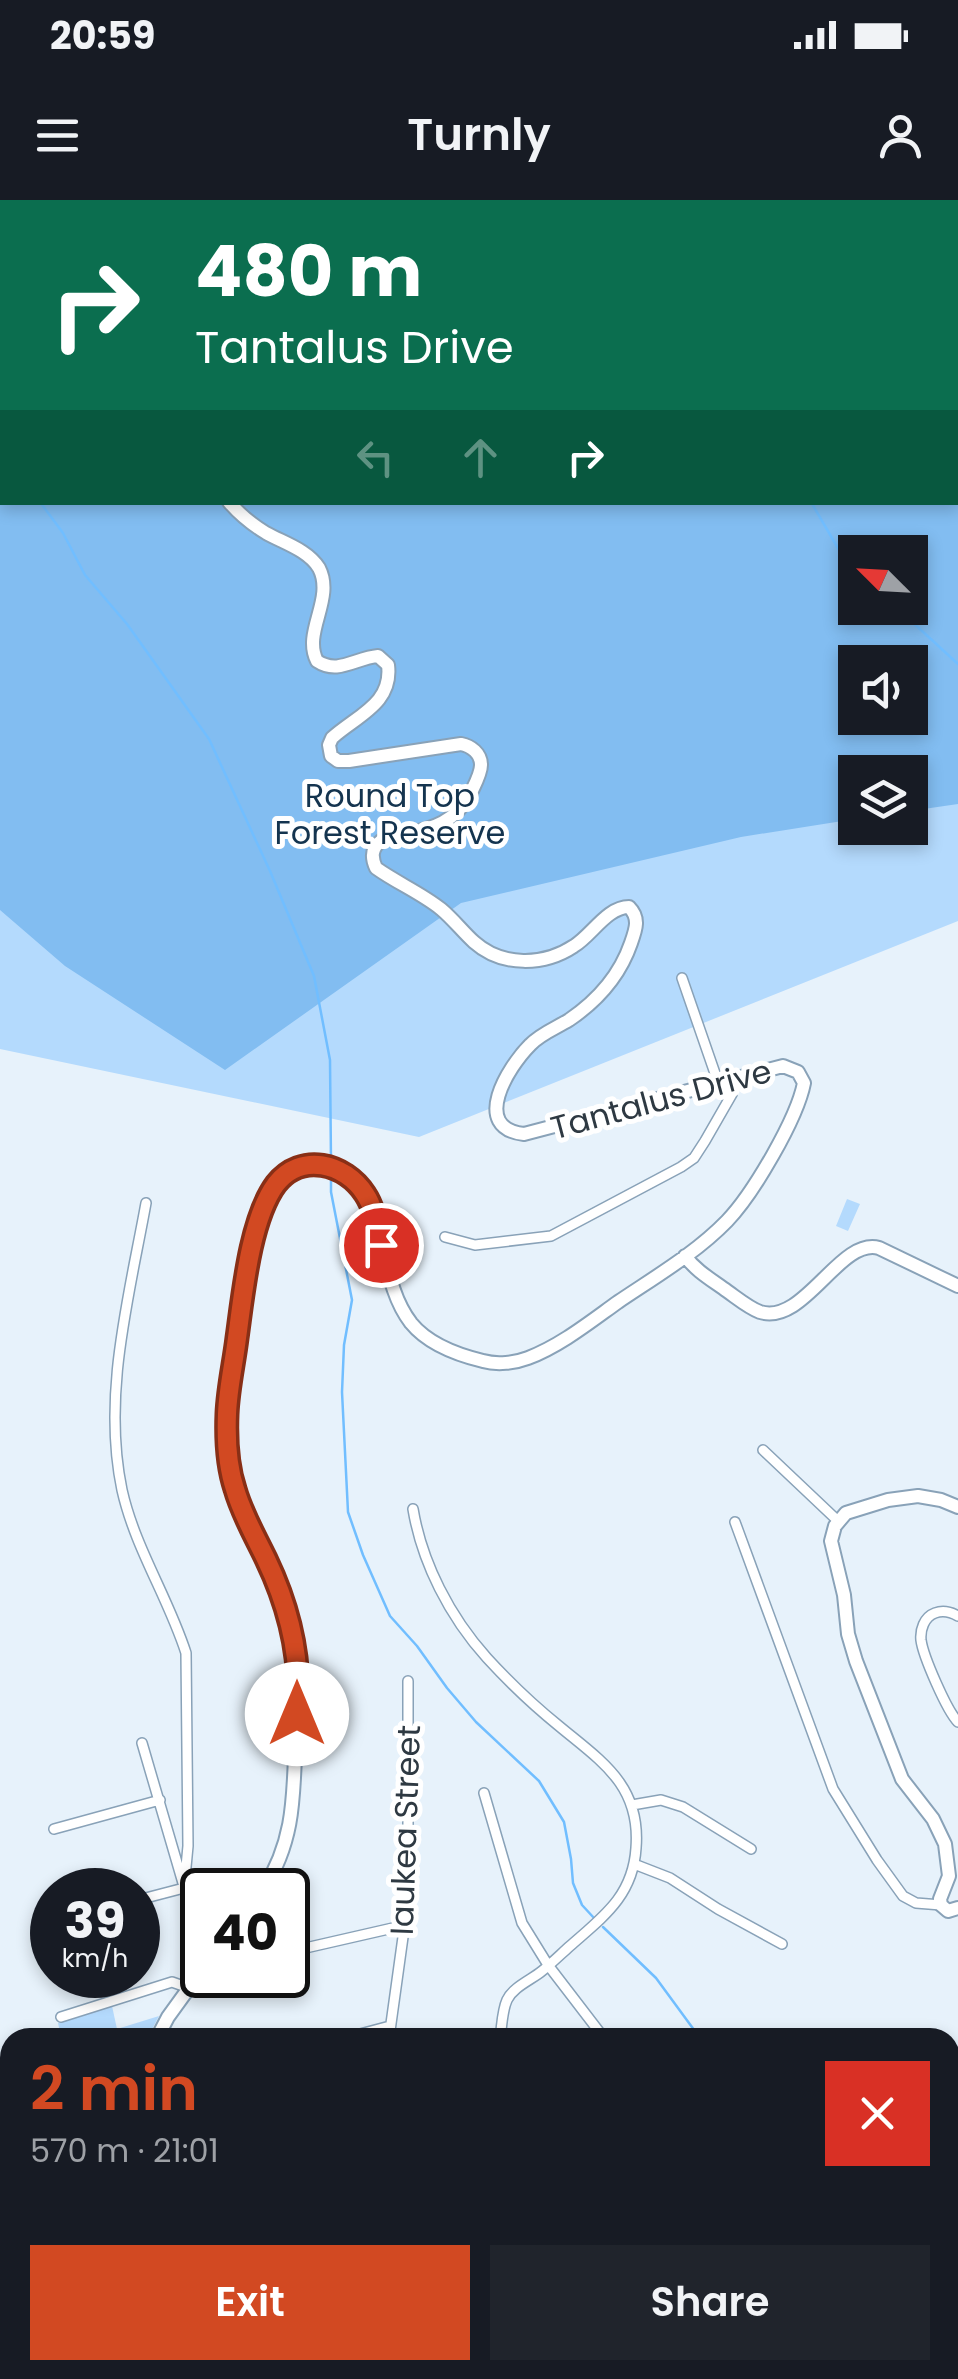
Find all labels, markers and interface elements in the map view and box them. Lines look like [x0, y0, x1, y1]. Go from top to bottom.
text: 20:59 [50, 9, 155, 62]
text: Turnly [407, 103, 551, 166]
icon: menu [30, 108, 85, 163]
icon: person [873, 108, 928, 163]
text: 480 m [195, 222, 422, 321]
icon: right [30, 240, 160, 370]
text: Tantalus Drive [195, 316, 514, 379]
icon: left [348, 430, 403, 485]
icon: ahead [453, 430, 508, 485]
icon: right [558, 430, 613, 485]
north arrow [838, 535, 928, 625]
map controls [838, 535, 928, 845]
button: sound [838, 645, 928, 735]
button: layers [838, 755, 928, 845]
park label: Round Top Forest Reserve [275, 773, 505, 855]
street label: Tantalus Drive [546, 1048, 776, 1150]
pin [339, 1203, 424, 1288]
icon: arrive [354, 1218, 409, 1273]
position arrow [245, 1662, 349, 1766]
street label: Iaukea Street [379, 1724, 431, 1936]
speed limit sign: 40 [180, 1868, 310, 1998]
text: 39 [65, 1885, 126, 1956]
text: km/h [62, 1941, 128, 1976]
text: 2 min [30, 2047, 198, 2131]
button: close [825, 2061, 930, 2166]
text: 570 m · 21:01 [30, 2128, 219, 2173]
button: Exit [30, 2245, 470, 2360]
button: Share [490, 2245, 930, 2360]

